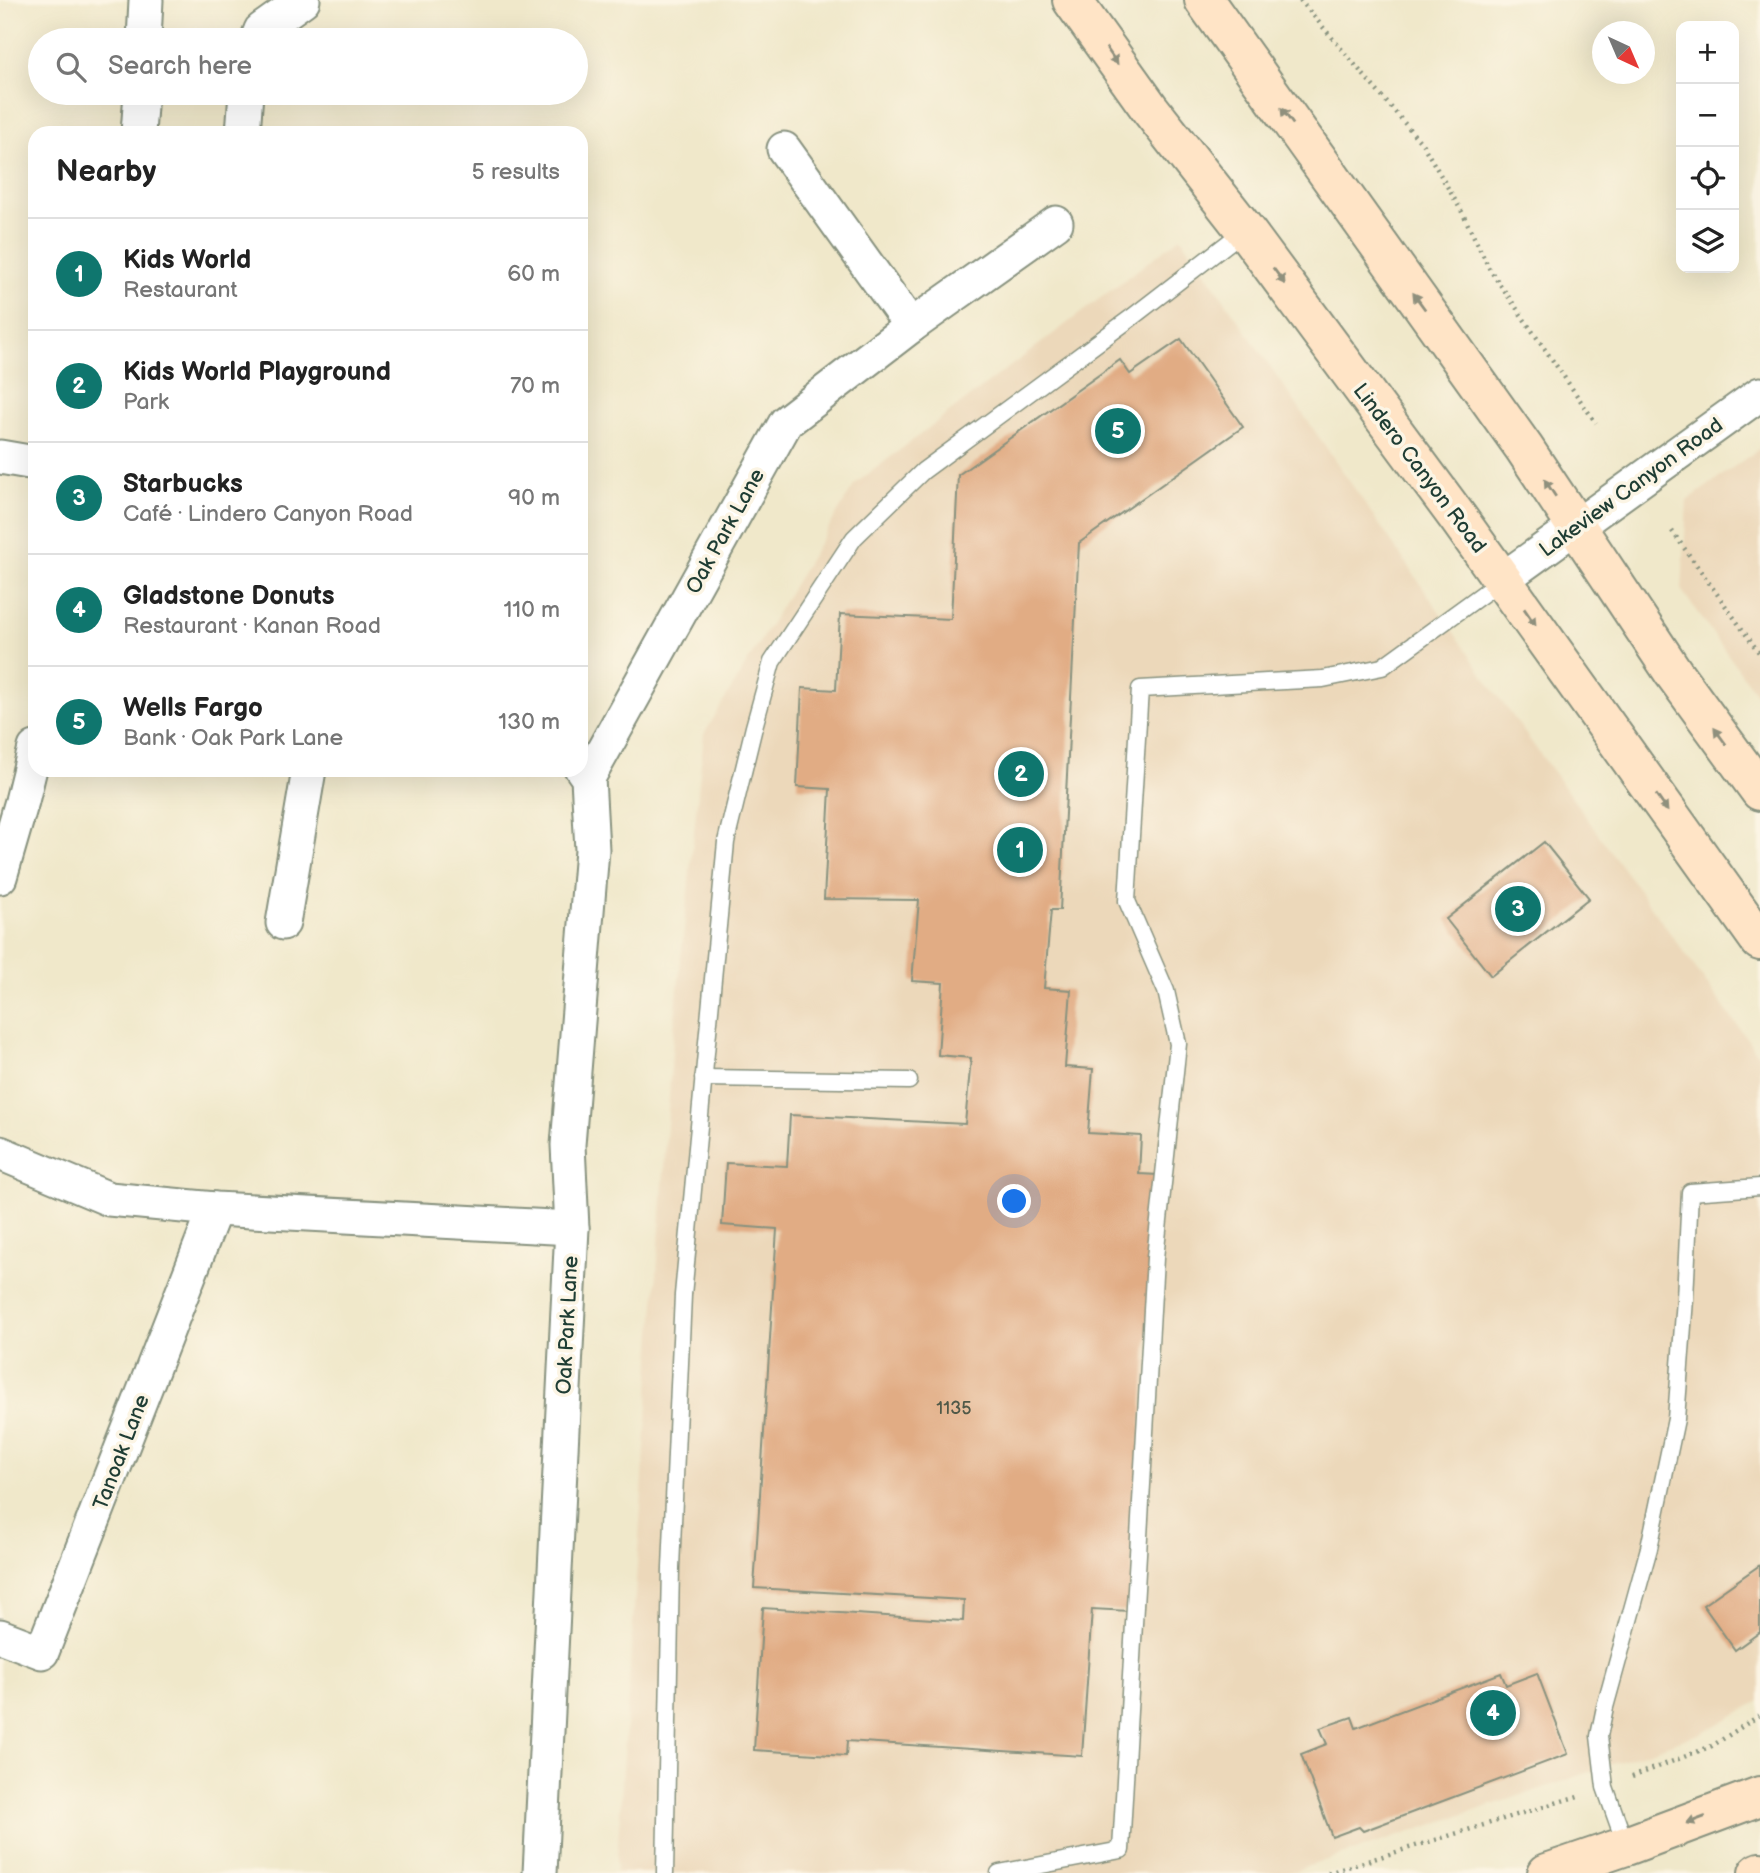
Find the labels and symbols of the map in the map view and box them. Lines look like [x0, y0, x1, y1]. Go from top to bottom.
north arrow [1592, 21, 1655, 84]
one-way arrow [1105, 47, 1119, 65]
one-way arrow [1280, 107, 1294, 125]
one-way arrow [1271, 267, 1285, 285]
one-way arrow [1412, 292, 1426, 310]
street label: Lindero Canyon Road [1348, 379, 1492, 558]
pin: 5 [1095, 405, 1141, 457]
street label: Lakeview Canyon Road [1535, 412, 1728, 562]
street label: Oak Park Lane [681, 464, 770, 598]
one-way arrow [1543, 478, 1556, 497]
one-way arrow [1523, 608, 1537, 626]
one-way arrow [1713, 727, 1727, 745]
pin: 2 [998, 748, 1044, 800]
one-way arrow [1654, 794, 1668, 812]
pin: 1 [997, 824, 1043, 876]
pin: 3 [1495, 883, 1541, 935]
your location [997, 1184, 1031, 1218]
street label: Oak Park Lane [551, 1255, 584, 1395]
street label: Tanoak Lane [88, 1391, 155, 1513]
house number: 1135 [936, 1398, 972, 1419]
pin: 4 [1470, 1687, 1516, 1739]
one-way arrow [1686, 1814, 1707, 1825]

